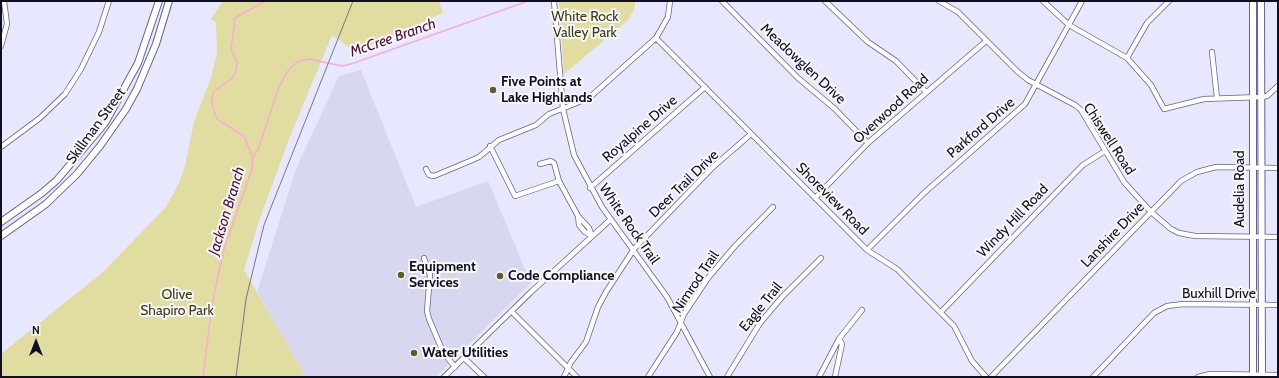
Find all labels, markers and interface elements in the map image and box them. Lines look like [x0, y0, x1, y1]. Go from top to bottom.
park label: White Rock Valley Park [551, 9, 619, 42]
water label: McCree Branch [348, 15, 438, 61]
street label: Meadowglen Drive [757, 20, 849, 108]
street label: Overwood Road [850, 71, 932, 147]
place label: Five Points at Lake Highlands [501, 74, 592, 106]
street label: Skillman Street [63, 85, 129, 167]
marker: Five Points at Lake Highlands [488, 85, 498, 95]
street label: Royalpine Drive [599, 92, 681, 166]
street label: Parkford Drive [944, 94, 1018, 162]
street label: Chiswell Road [1080, 100, 1138, 178]
street label: Deer Trail Drive [646, 147, 722, 221]
street label: Audelia Road [1232, 150, 1248, 228]
street label: Shoreview Road [792, 159, 872, 239]
water label: Jackson Branch [205, 165, 249, 257]
street label: White Rock Trail [595, 181, 663, 267]
street label: Windy Hill Road [974, 181, 1052, 261]
street label: Lanshire Drive [1078, 199, 1148, 271]
street label: Nimrod Trail [669, 248, 723, 316]
place label: Equipment Services [409, 259, 476, 292]
place label: Code Compliance [508, 268, 615, 284]
marker: Equipment Services [396, 270, 406, 280]
marker: Code Compliance [495, 271, 505, 281]
street label: Eagle Trail [736, 279, 786, 335]
street label: Buxhill Drive [1182, 286, 1256, 302]
park label: Olive Shapiro Park [140, 287, 214, 320]
north arrow [16, 322, 56, 362]
text: N [32, 323, 40, 337]
place label: Water Utilities [422, 345, 508, 361]
marker: Water Utilities [409, 348, 419, 358]

